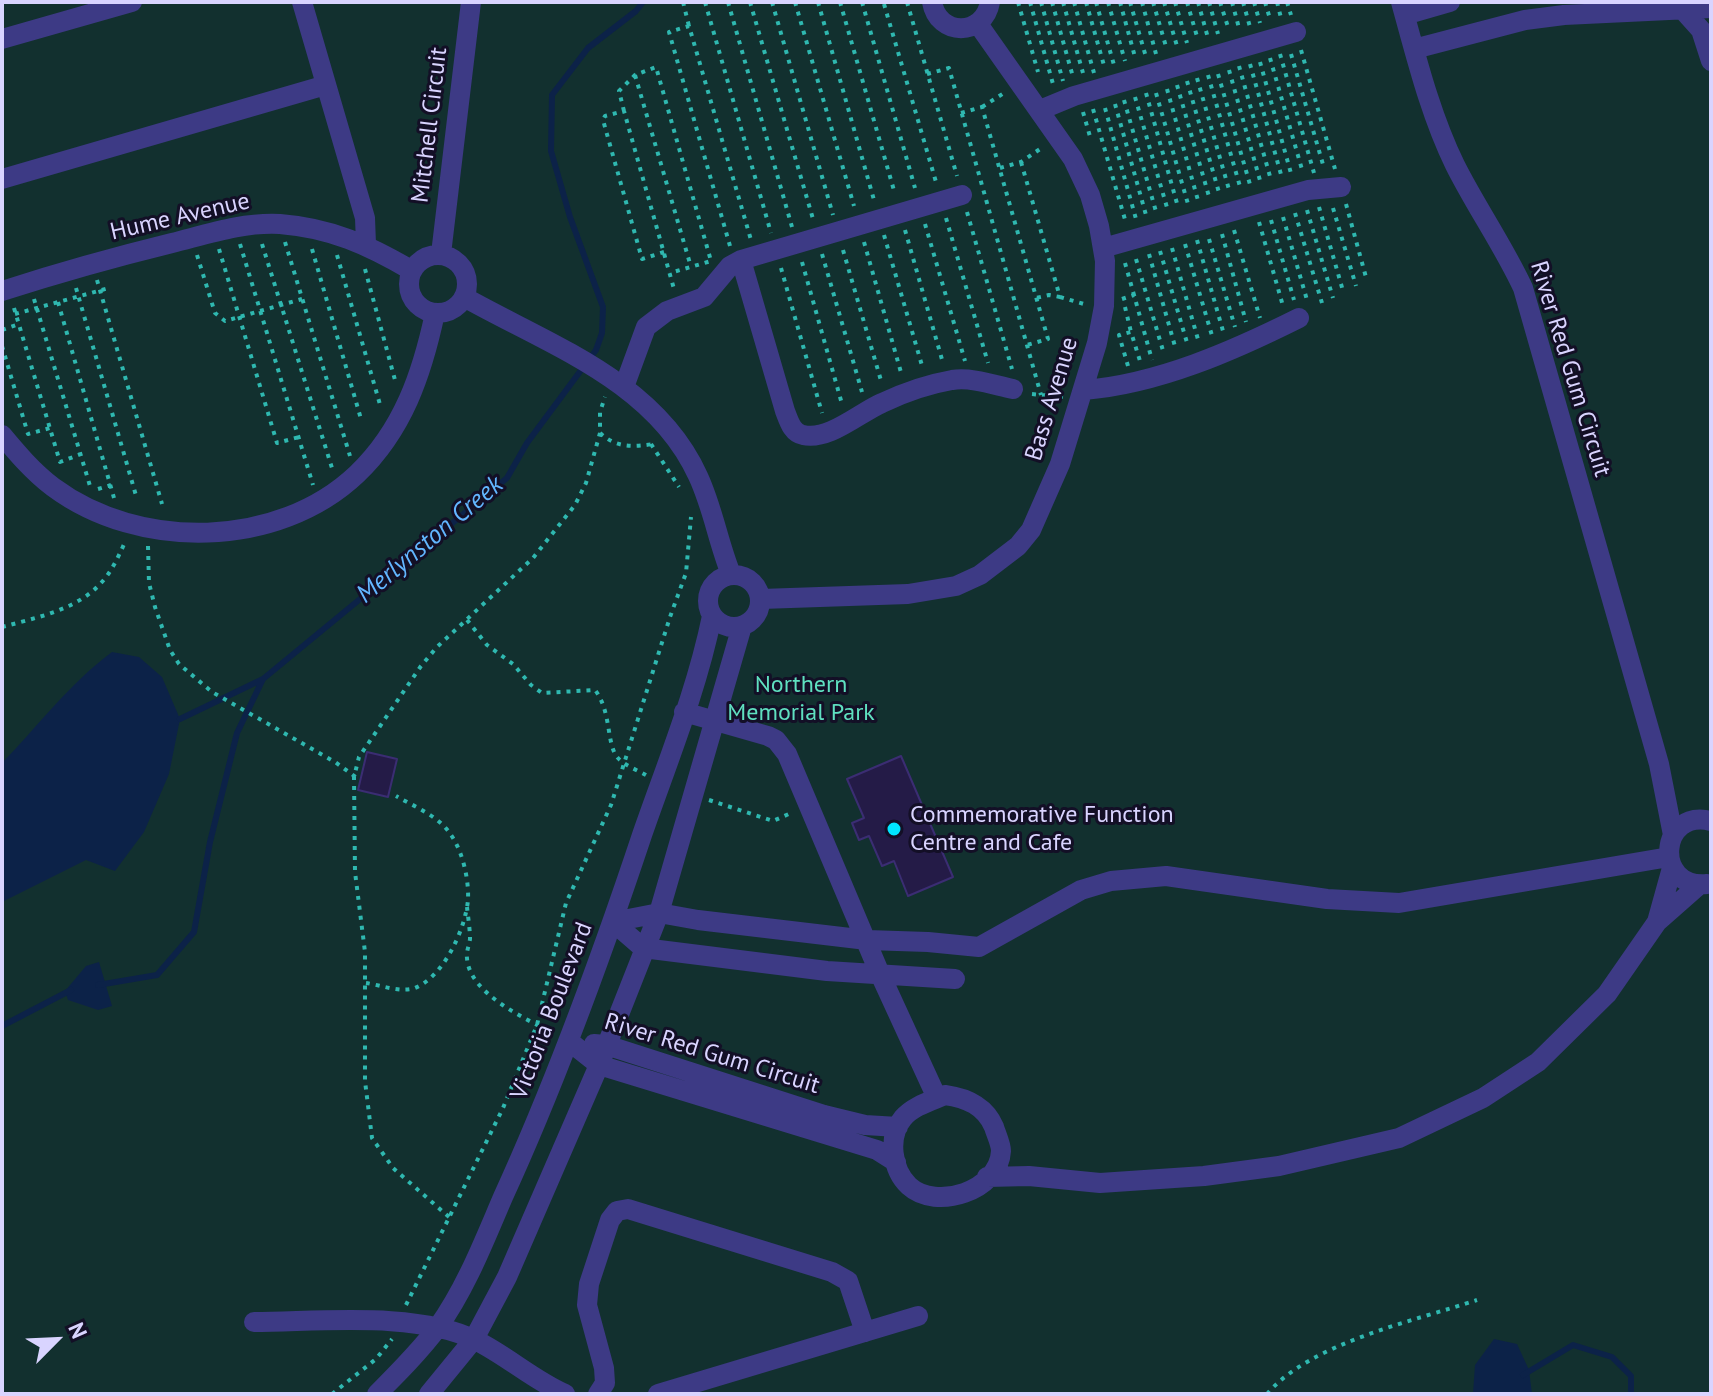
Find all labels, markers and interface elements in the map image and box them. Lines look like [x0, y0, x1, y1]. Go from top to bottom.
street label: Mitchell Circuit [406, 46, 454, 204]
street label: Hume Avenue [108, 187, 252, 247]
street label: River Red Gum Circuit [1524, 258, 1616, 480]
street label: Bass Avenue [1020, 334, 1084, 464]
water label: Merlynston Creek [350, 470, 510, 610]
park label: Northern Memorial Park [727, 671, 875, 727]
place label: Commemorative Function Centre and Cafe [910, 801, 1174, 857]
marker: Commemorative Function Centre and Cafe [885, 820, 903, 838]
street label: Victoria Boulevard [505, 918, 599, 1104]
street label: River Red Gum Circuit [601, 1008, 823, 1100]
north arrow [16, 1300, 96, 1380]
text: N [62, 1318, 94, 1343]

